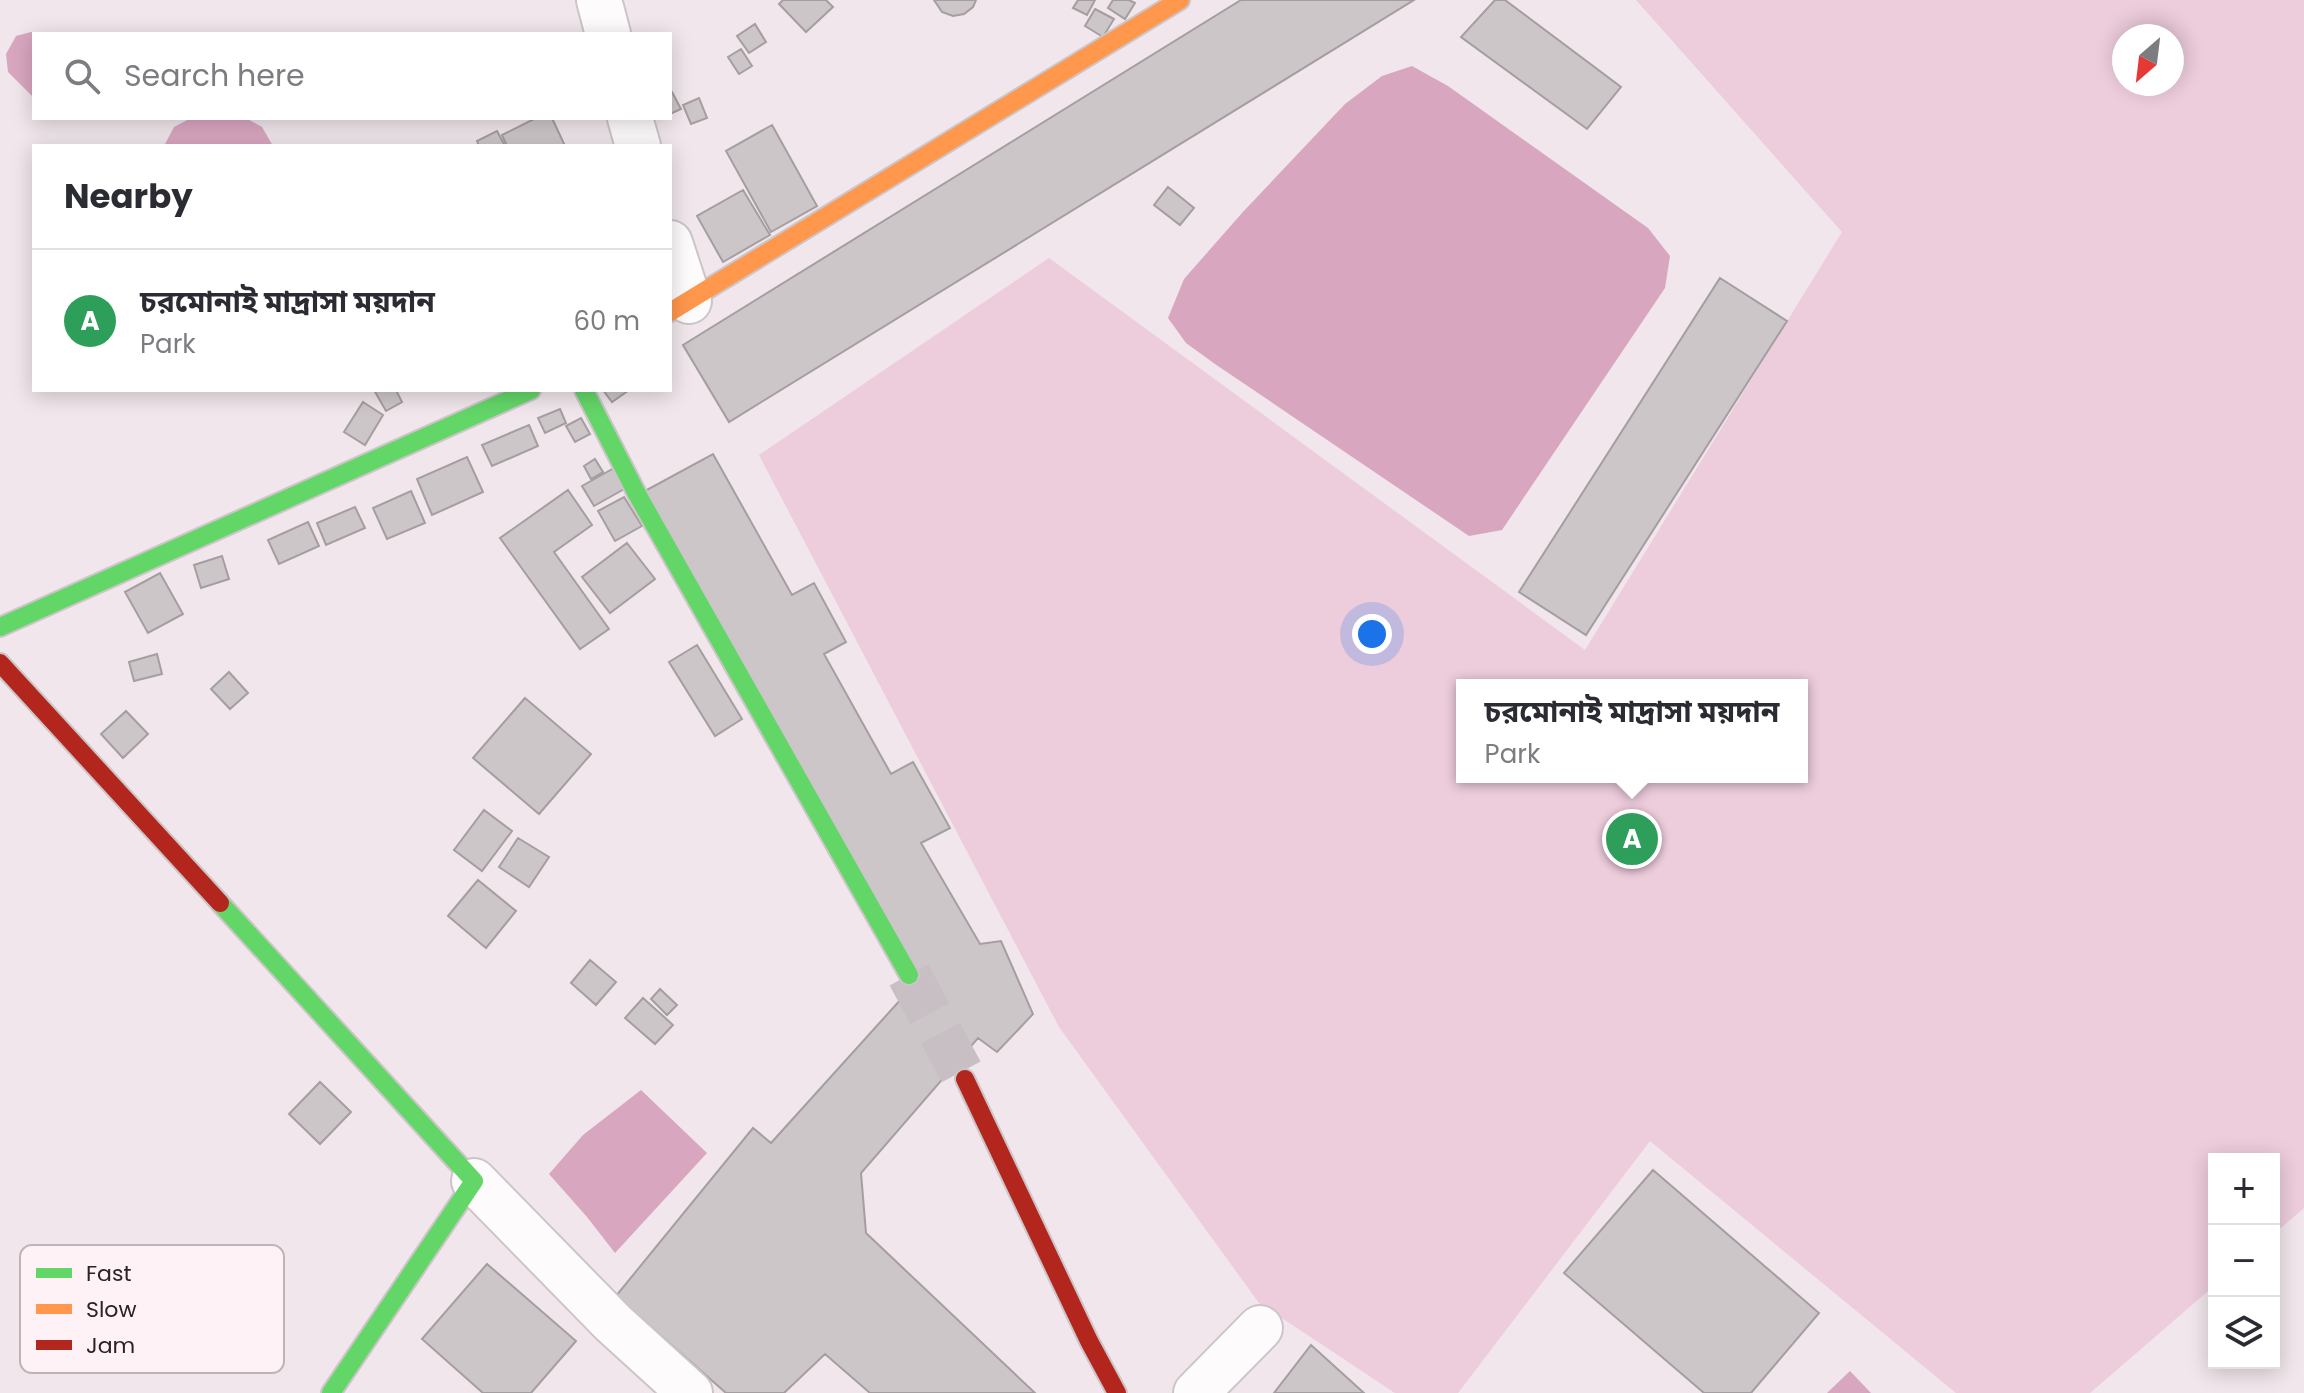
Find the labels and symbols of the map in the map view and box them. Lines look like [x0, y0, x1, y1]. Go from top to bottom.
north arrow [2112, 24, 2184, 96]
your location [1352, 614, 1392, 654]
pin: A [1606, 809, 1658, 869]
legend [20, 1245, 284, 1373]
text: Fast [86, 1258, 131, 1289]
text: Slow [86, 1294, 136, 1325]
text: Jam [86, 1330, 135, 1361]

